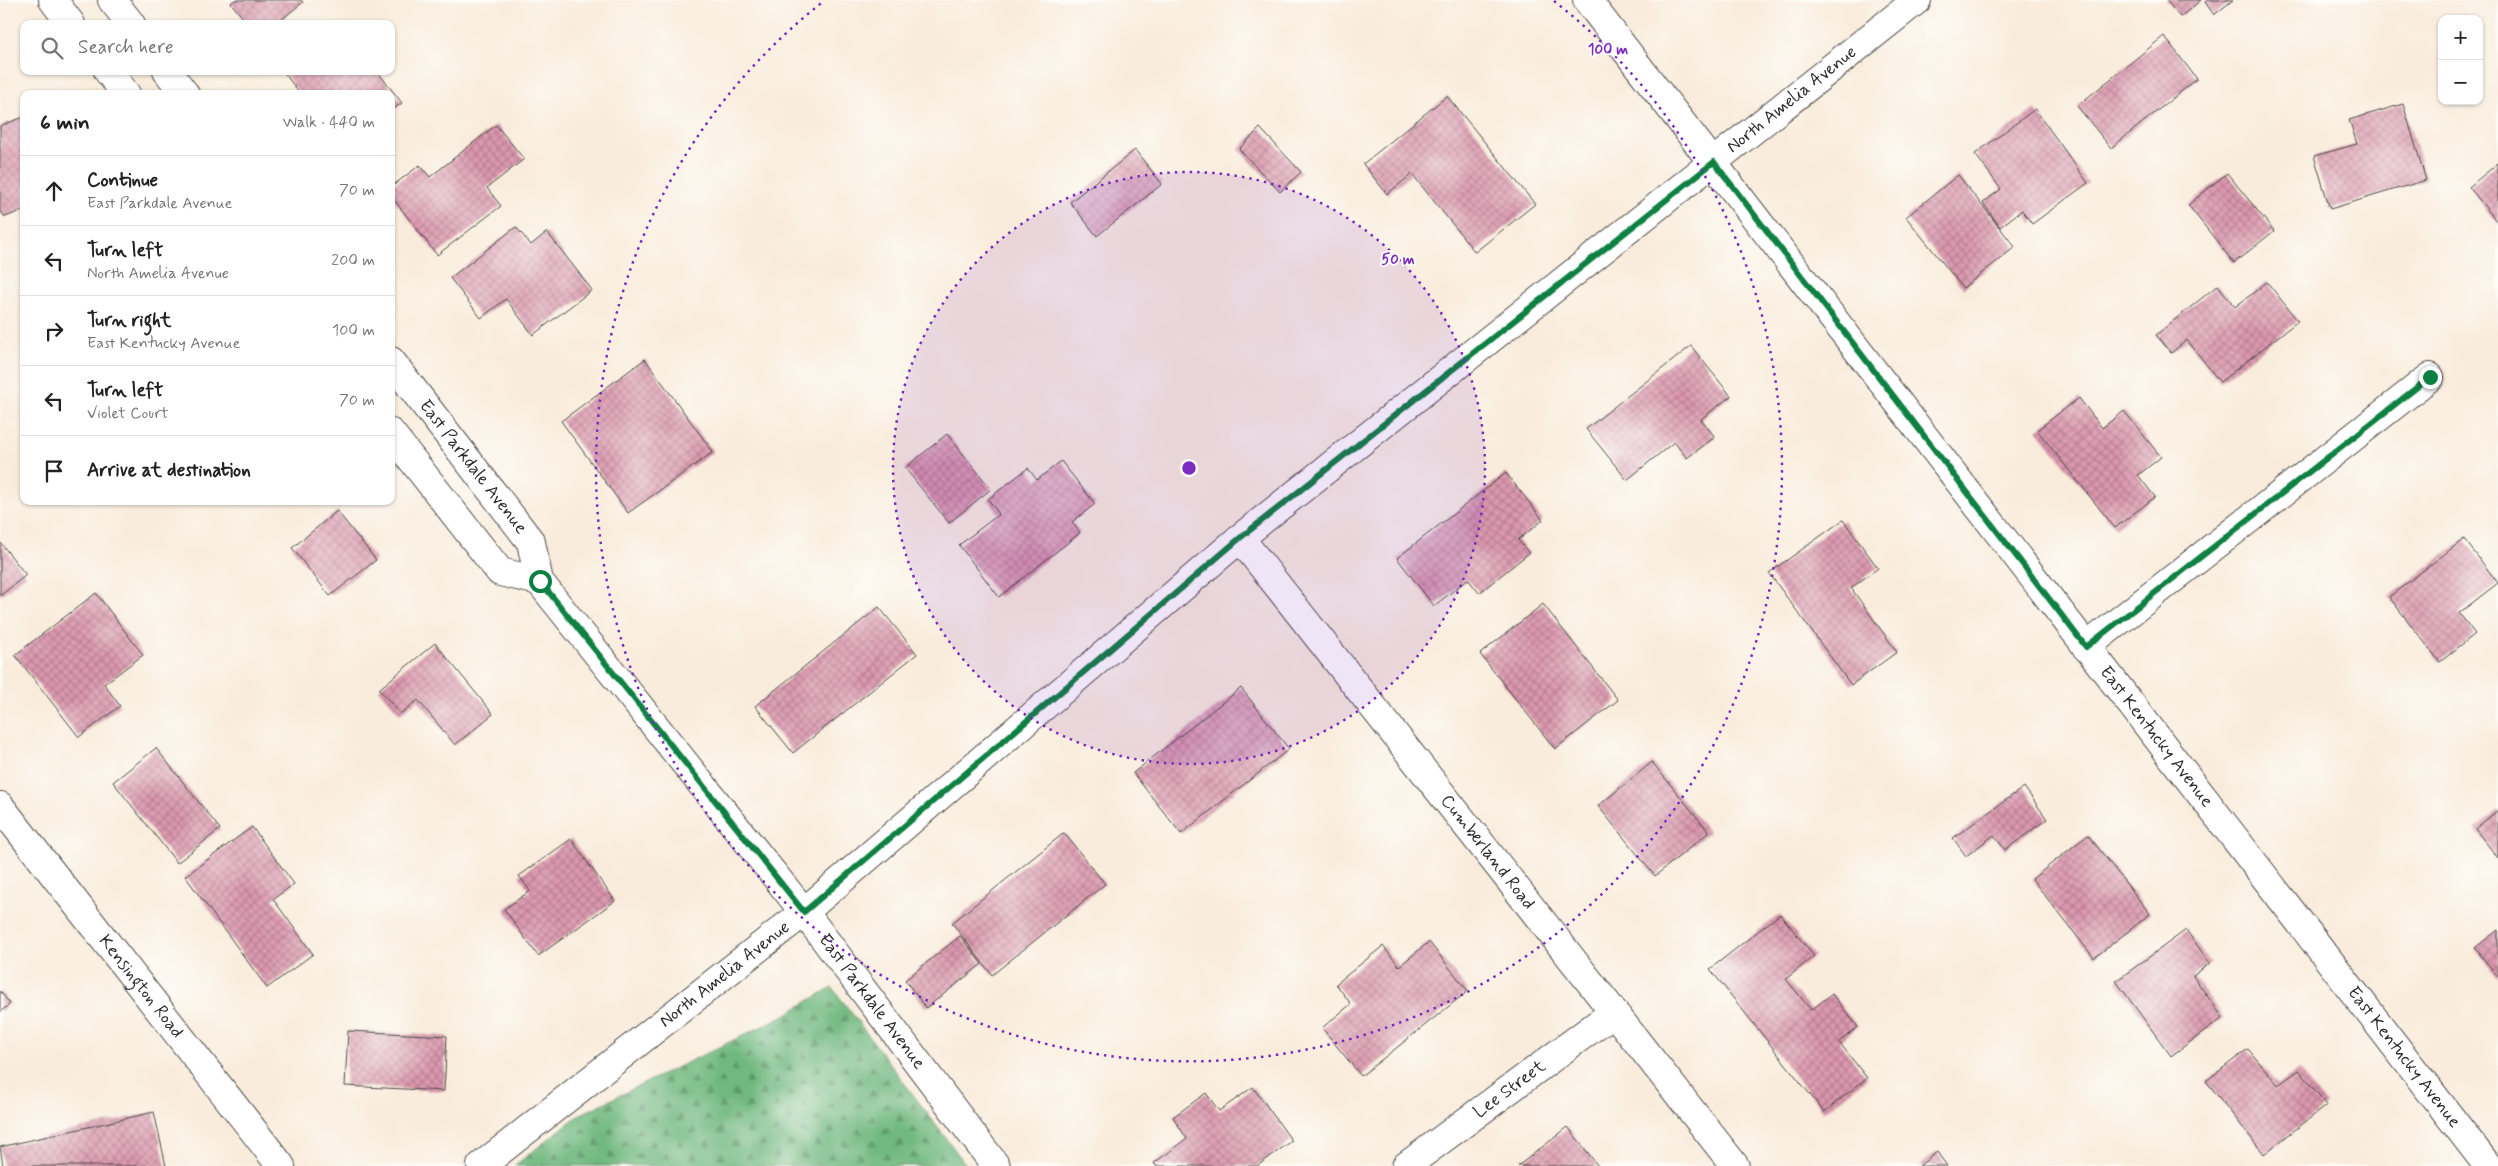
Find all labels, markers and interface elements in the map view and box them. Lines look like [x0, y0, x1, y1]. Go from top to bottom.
map controls [2438, 15, 2483, 105]
button: + [2438, 15, 2483, 60]
search box [20, 20, 395, 75]
icon: search [38, 34, 66, 62]
text: Search here [78, 35, 174, 60]
text: 100 m [1588, 40, 1628, 60]
street label: North Amelia Avenue [1722, 40, 1862, 159]
button: − [2438, 60, 2483, 105]
text: 6 min [40, 109, 90, 137]
text: Walk · 440 m [282, 112, 375, 133]
text: Continue [87, 168, 158, 193]
icon: ahead [40, 177, 68, 205]
text: 70 m [339, 180, 375, 201]
text: East Parkdale Avenue [87, 193, 232, 214]
text: Turn left [87, 238, 163, 263]
icon: left [40, 247, 68, 275]
text: 200 m [331, 250, 375, 271]
text: 50 m [1381, 250, 1415, 270]
text: North Amelia Avenue [87, 263, 229, 284]
text: Turn right [87, 308, 171, 333]
icon: right [40, 317, 68, 345]
text: 100 m [332, 320, 375, 341]
text: East Kentucky Avenue [87, 333, 240, 354]
route end [2419, 366, 2442, 389]
text: Turn left [87, 378, 163, 403]
icon: left [40, 387, 68, 415]
text: 70 m [339, 390, 375, 411]
street label: East Parkdale Avenue [413, 395, 533, 539]
text: Violet Court [87, 403, 169, 424]
icon: arrive [40, 457, 68, 485]
text: Arrive at destination [87, 458, 251, 483]
centre of rings [1180, 459, 1198, 477]
route start [529, 570, 552, 593]
street label: East Kentucky Avenue [2094, 661, 2219, 812]
street label: Cumberland Road [1435, 790, 1540, 915]
street label: North Amelia Avenue [654, 916, 795, 1033]
street label: East Parkdale Avenue [813, 929, 931, 1074]
street label: Kensington Road [93, 930, 189, 1043]
street label: East Kentucky Avenue [2342, 982, 2466, 1133]
street label: Lee Street [1469, 1054, 1551, 1124]

